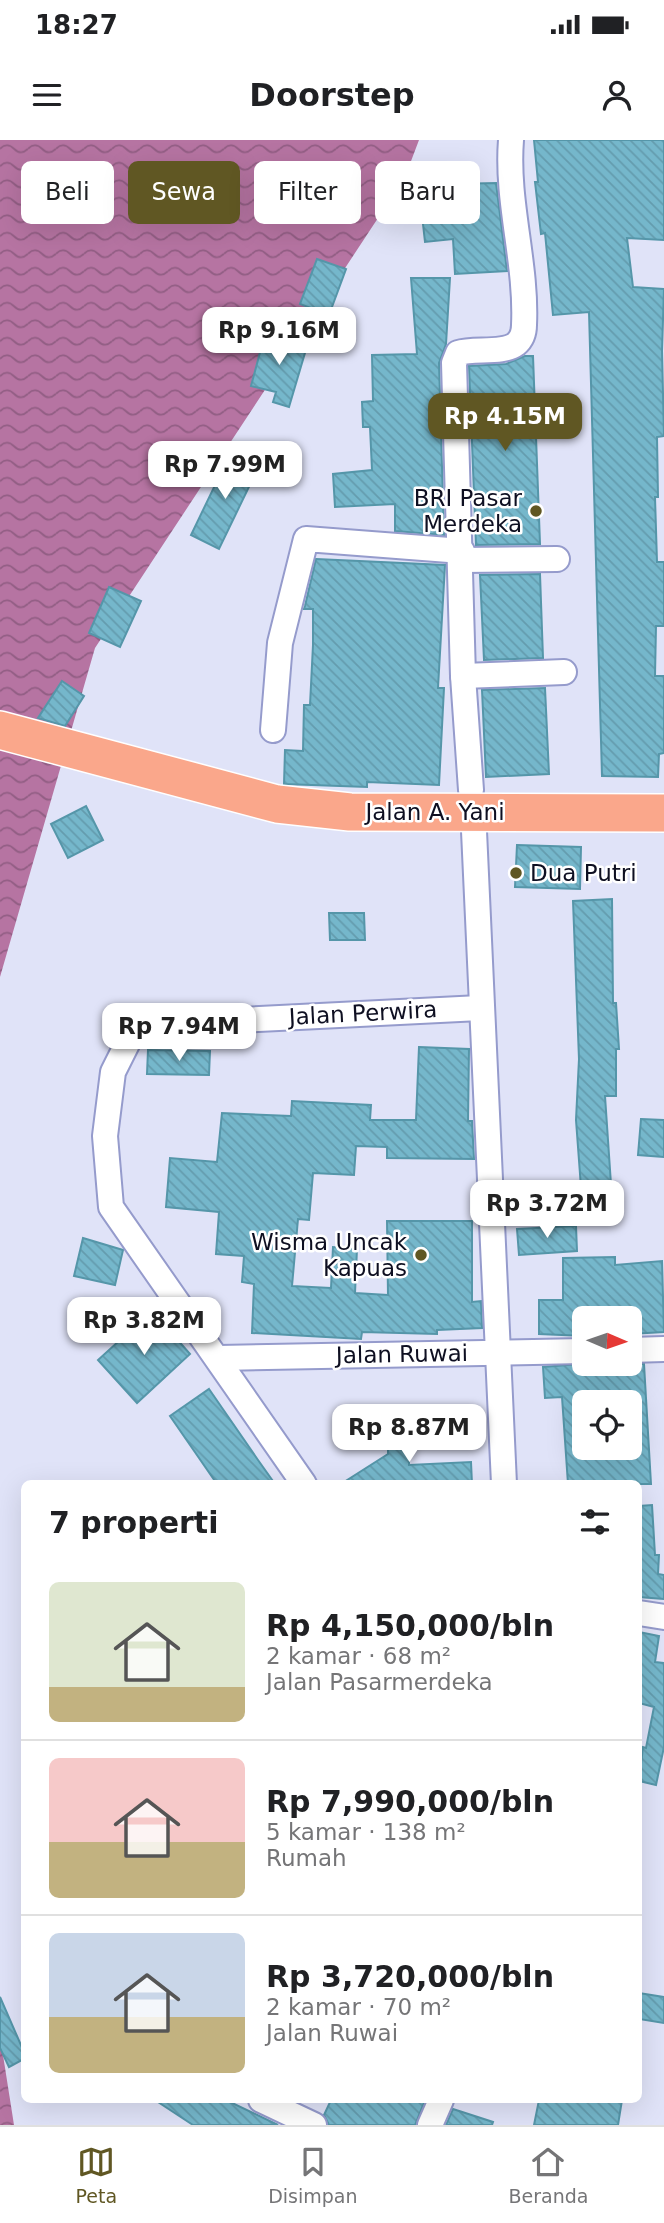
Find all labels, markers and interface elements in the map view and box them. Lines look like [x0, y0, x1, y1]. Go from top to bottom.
text: 18:27 [35, 10, 118, 40]
icon: menu [28, 76, 66, 114]
text: Doorstep [249, 76, 415, 114]
icon: person [598, 76, 636, 114]
chip: Beli [21, 161, 114, 224]
chip: Sewa [128, 161, 240, 224]
chip: Filter [254, 161, 361, 224]
chip: Baru [375, 161, 480, 224]
pin: Rp 9.16M [207, 308, 351, 367]
text: Rp 9.16M [218, 317, 340, 343]
pin: Rp 4.15M [433, 394, 577, 453]
text: Rp 4.15M [444, 403, 566, 429]
pin: Rp 7.99M [153, 442, 297, 501]
text: Rp 7.99M [164, 451, 286, 477]
place label: BRI Pasar Merdeka [414, 485, 523, 537]
marker: BRI Pasar Merdeka [528, 503, 544, 519]
street label: Jalan A. Yani [363, 799, 505, 825]
place label: Dua Putri [530, 860, 637, 886]
marker: Dua Putri [508, 865, 524, 881]
street label: Jalan Perwira [286, 996, 438, 1030]
pin: Rp 7.94M [107, 1004, 251, 1063]
text: Rp 7.94M [118, 1013, 240, 1039]
pin: Rp 3.72M [475, 1180, 619, 1240]
text: Rp 3.72M [486, 1190, 608, 1216]
place label: Wisma Uncak Kapuas [251, 1229, 408, 1281]
marker: Wisma Uncak Kapuas [413, 1247, 429, 1263]
pin: Rp 3.82M [72, 1298, 216, 1357]
north arrow [572, 1306, 642, 1376]
map controls [572, 1306, 642, 1460]
text: Rp 3.82M [83, 1307, 205, 1333]
street label: Jalan Ruwai [334, 1340, 468, 1368]
button: locate [572, 1390, 642, 1460]
pin: Rp 8.87M [337, 1404, 481, 1464]
text: Rp 8.87M [348, 1414, 470, 1440]
icon: filters [576, 1503, 614, 1541]
text: 7 properti [49, 1505, 218, 1540]
text: Rp 4,150,000/bln [266, 1608, 554, 1643]
icon: home [105, 1610, 189, 1694]
text: 2 kamar · 68 m² [266, 1643, 451, 1669]
text: Jalan Pasarmerdeka [266, 1669, 493, 1695]
text: Rp 7,990,000/bln [266, 1784, 554, 1819]
icon: home [105, 1786, 189, 1870]
text: 5 kamar · 138 m² [266, 1819, 466, 1845]
text: Rumah [266, 1845, 347, 1871]
text: Rp 3,720,000/bln [266, 1959, 554, 1994]
icon: home [105, 1961, 189, 2045]
text: 2 kamar · 70 m² [266, 1994, 451, 2020]
text: Jalan Ruwai [266, 2020, 398, 2046]
tab: Peta [76, 2143, 117, 2207]
tab: Disimpan [268, 2143, 357, 2207]
tab: Beranda [509, 2143, 588, 2207]

